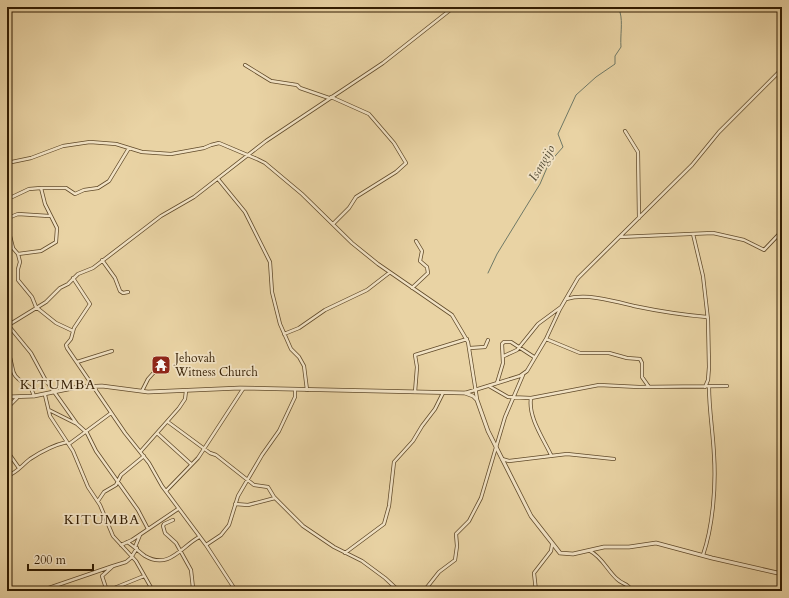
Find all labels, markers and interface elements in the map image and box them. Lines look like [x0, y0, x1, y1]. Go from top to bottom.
water label: Isangijo [524, 141, 560, 185]
place label: Jehovah Witness Church [173, 350, 258, 380]
temple icon: Jehovah Witness Church [150, 354, 172, 376]
district label: KITUMBA [20, 375, 96, 394]
district label: KITUMBA [64, 510, 140, 529]
scale bar [28, 546, 93, 572]
text: 200 m [34, 552, 67, 568]

